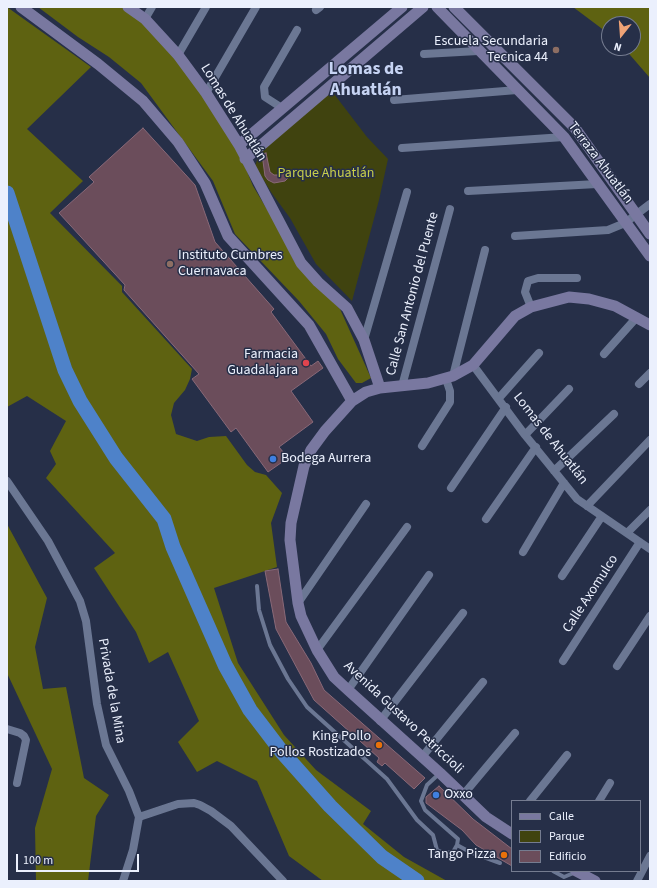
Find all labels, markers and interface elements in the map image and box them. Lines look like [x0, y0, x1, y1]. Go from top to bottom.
north arrow [601, 16, 641, 56]
place label: Escuela Secundaria Tecnica 44 [434, 34, 548, 66]
text: N [612, 39, 623, 55]
marker: Escuela Secundaria Tecnica 44 [551, 45, 561, 55]
district label: Lomas de Ahuatlán [328, 59, 404, 102]
street label: Lomas de Ahuatlán [196, 61, 270, 165]
street label: Terraza Ahuatlán [564, 119, 636, 207]
park label: Parque Ahuatlán [278, 166, 374, 182]
street label: Calle San Antonio del Puente [383, 210, 443, 378]
place label: Instituto Cumbres Cuernavaca [178, 248, 283, 280]
marker: Instituto Cumbres Cuernavaca [165, 259, 175, 269]
place label: Farmacia Guadalajara [227, 347, 298, 380]
marker: Farmacia Guadalajara [301, 358, 311, 368]
street label: Lomas de Ahuatlán [509, 390, 591, 488]
place label: Bodega Aurrera [281, 451, 371, 467]
marker: Bodega Aurrera [268, 454, 278, 464]
street label: Calle Axomulco [560, 552, 622, 636]
street label: Privada de la Mina [93, 637, 129, 745]
street label: Avenida Gustavo Petriccioli [340, 658, 466, 778]
place label: King Pollo Pollos Rostizados [269, 729, 371, 762]
marker: King Pollo Pollos Rostizados [374, 740, 384, 750]
place label: Oxxo [444, 787, 473, 803]
marker: Oxxo [431, 790, 441, 800]
legend [511, 800, 641, 872]
text: Calle [549, 808, 574, 825]
text: Parque [549, 828, 585, 845]
scale bar [18, 846, 141, 872]
place label: Tango Pizza [428, 847, 496, 863]
text: Edificio [549, 848, 586, 865]
marker: Tango Pizza [499, 850, 509, 860]
text: 100 m [23, 852, 53, 869]

